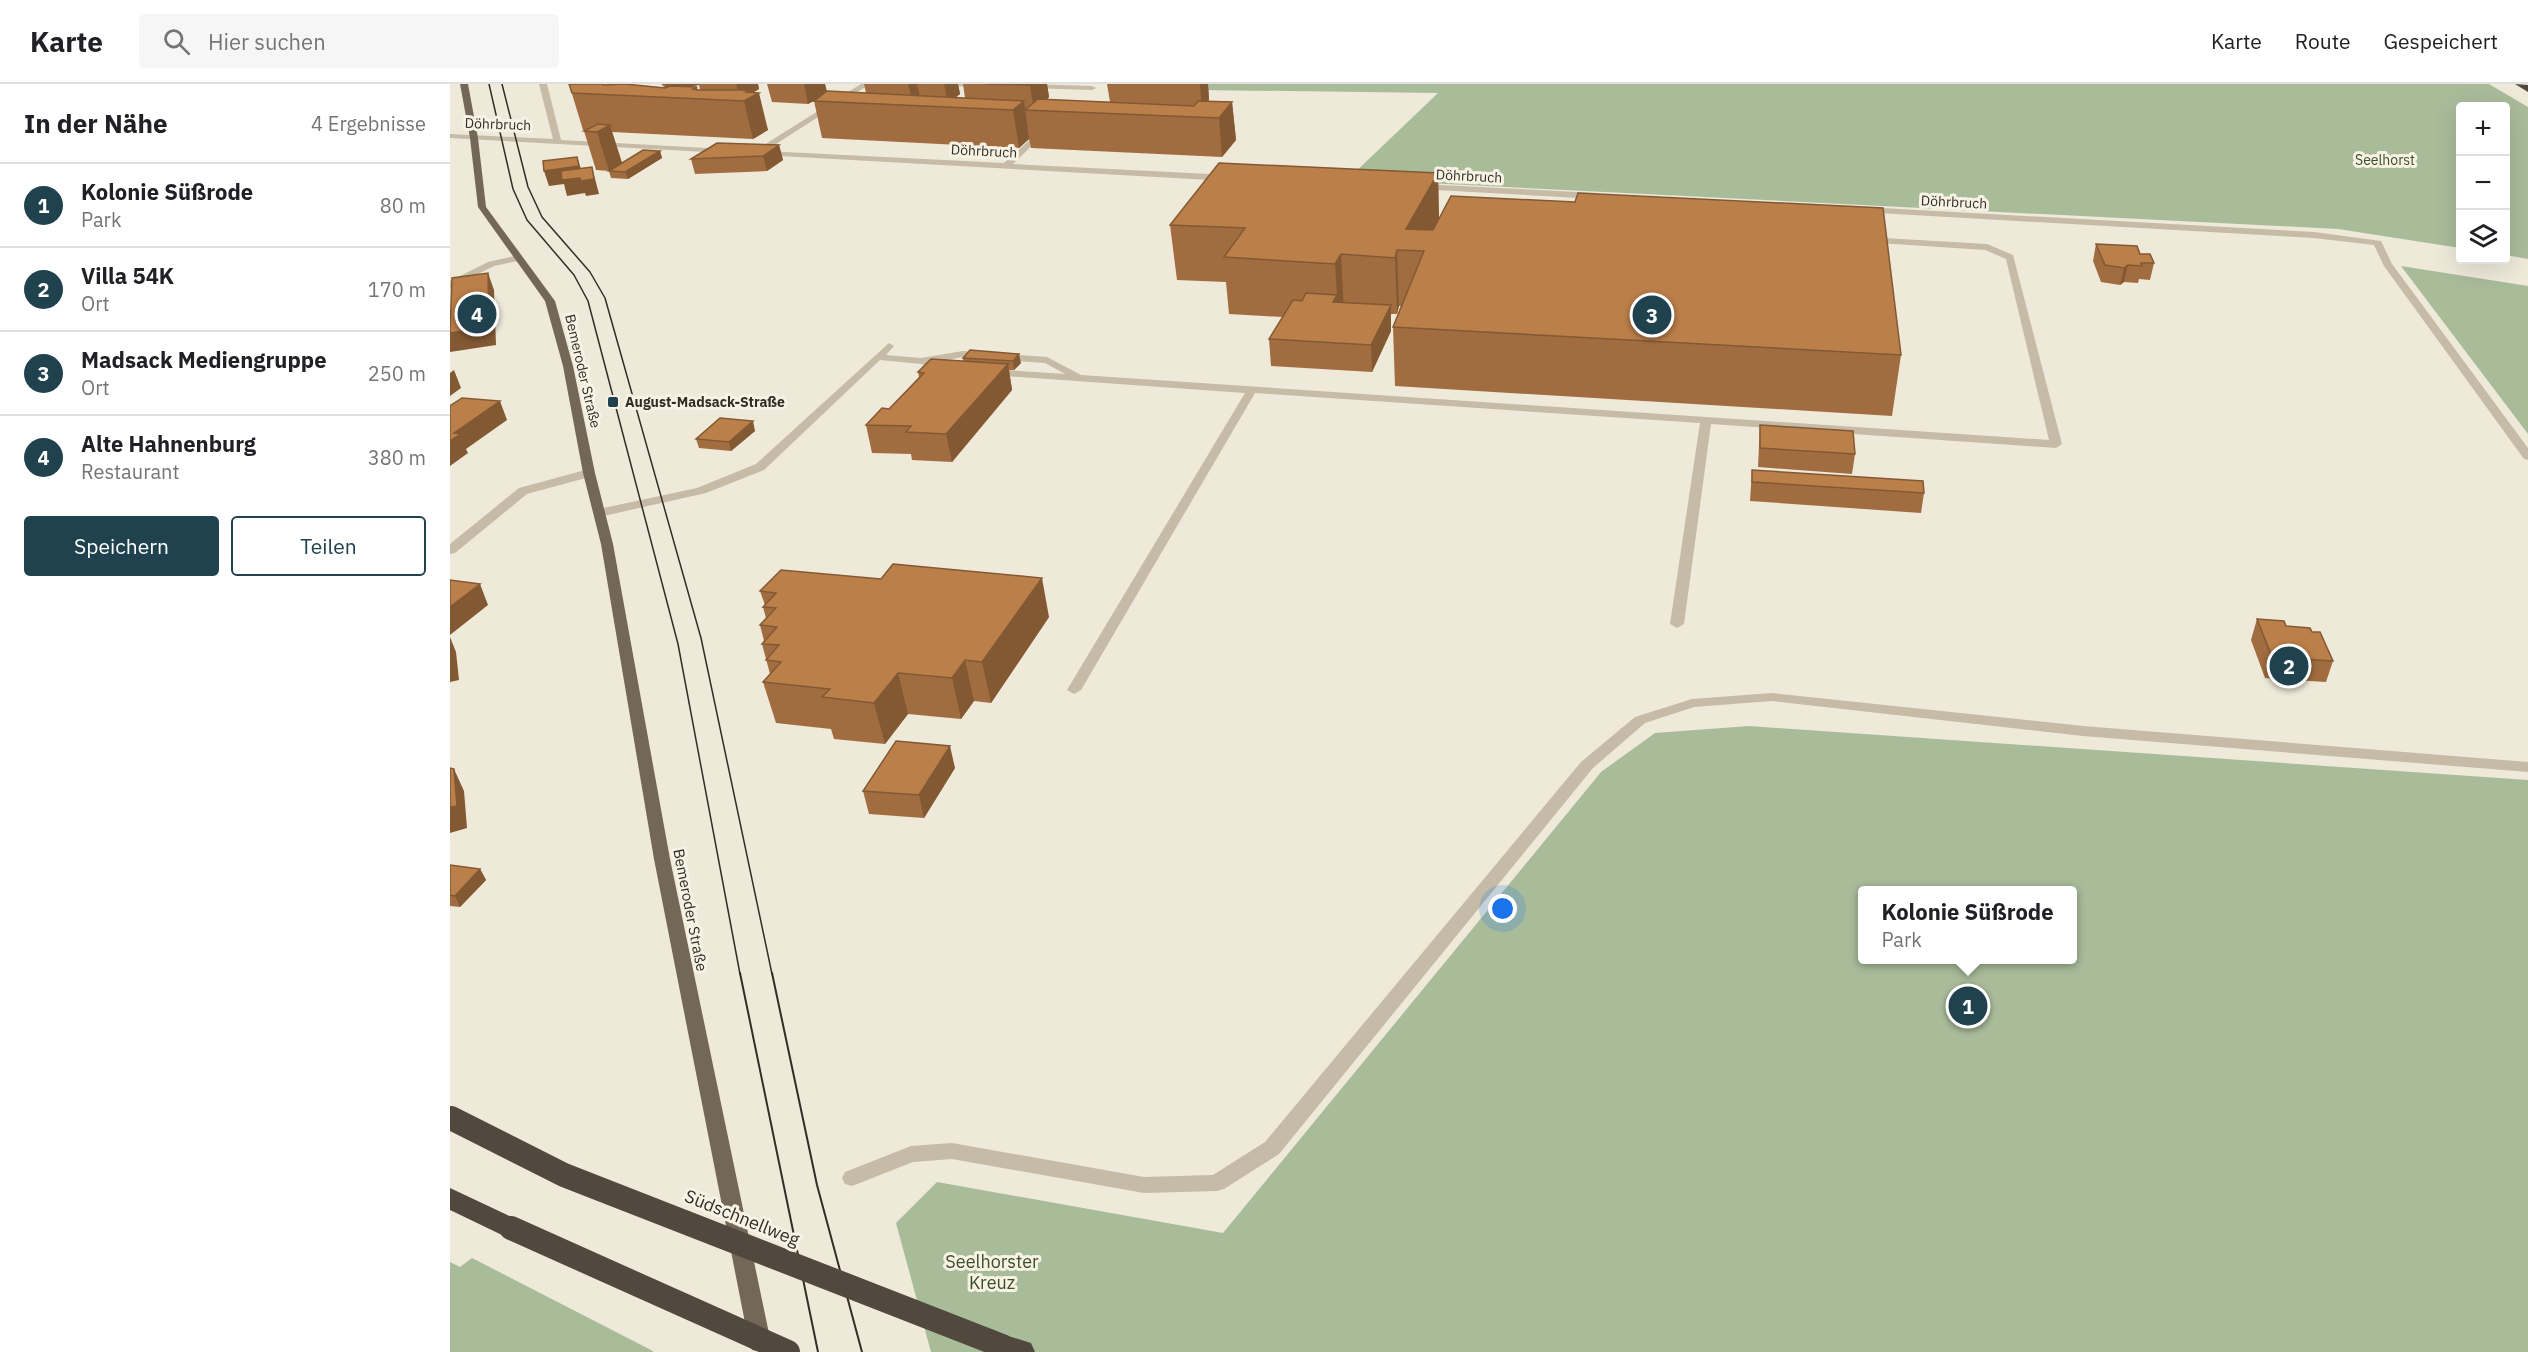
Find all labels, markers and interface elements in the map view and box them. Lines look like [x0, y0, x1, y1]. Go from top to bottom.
search box [139, 14, 559, 68]
text: Karte [30, 23, 103, 60]
icon: search [160, 25, 193, 58]
text: Hier suchen [208, 27, 326, 56]
text: Karte [2211, 27, 2262, 55]
text: Route [2295, 27, 2351, 55]
text: Gespeichert [2384, 27, 2498, 55]
map controls [2456, 102, 2510, 264]
button: + [2456, 102, 2510, 156]
text: In der Nähe [24, 106, 168, 140]
text: 4 Ergebnisse [311, 110, 426, 137]
street label: Döhrbruch [464, 114, 532, 134]
street label: Döhrbruch [950, 140, 1018, 162]
park label: Seelhorst [2355, 151, 2415, 169]
button: − [2456, 156, 2510, 210]
street label: Döhrbruch [1435, 165, 1503, 187]
text: Kolonie Süßrode [81, 177, 253, 206]
street label: Döhrbruch [1920, 191, 1988, 213]
text: 1 [38, 192, 50, 219]
text: 80 m [380, 192, 426, 219]
text: Park [81, 206, 121, 233]
button: layers [2456, 210, 2510, 264]
text: Villa 54K [81, 261, 174, 290]
text: 2 [38, 276, 50, 303]
text: 170 m [368, 276, 426, 303]
text: Ort [81, 290, 110, 317]
pin: 4 [458, 292, 496, 336]
pin: 3 [1632, 292, 1672, 338]
street label: Bemeroder Straße [561, 312, 605, 430]
text: Madsack Mediengruppe [81, 345, 327, 374]
text: 3 [38, 360, 50, 387]
text: 250 m [368, 360, 426, 387]
text: Ort [81, 374, 110, 401]
place label: August-Madsack-Straße [625, 393, 785, 411]
marker: August-Madsack-Straße [606, 395, 620, 409]
text: Alte Hahnenburg [81, 429, 256, 458]
text: 4 [38, 444, 50, 471]
text: 380 m [368, 444, 426, 471]
text: Restaurant [81, 458, 179, 485]
button: Speichern [24, 516, 219, 576]
button: Teilen [231, 516, 426, 576]
pin: 2 [2270, 644, 2308, 688]
street label: Bemeroder Straße [669, 847, 712, 973]
popup [1858, 886, 2077, 964]
your location [1488, 894, 1517, 923]
text: Kolonie Süßrode [1881, 897, 2054, 926]
text: Park [1881, 926, 1922, 953]
pin: 1 [1948, 984, 1988, 1028]
street label: Südschnellweg [681, 1184, 804, 1251]
park label: Seelhorster Kreuz [945, 1250, 1039, 1294]

